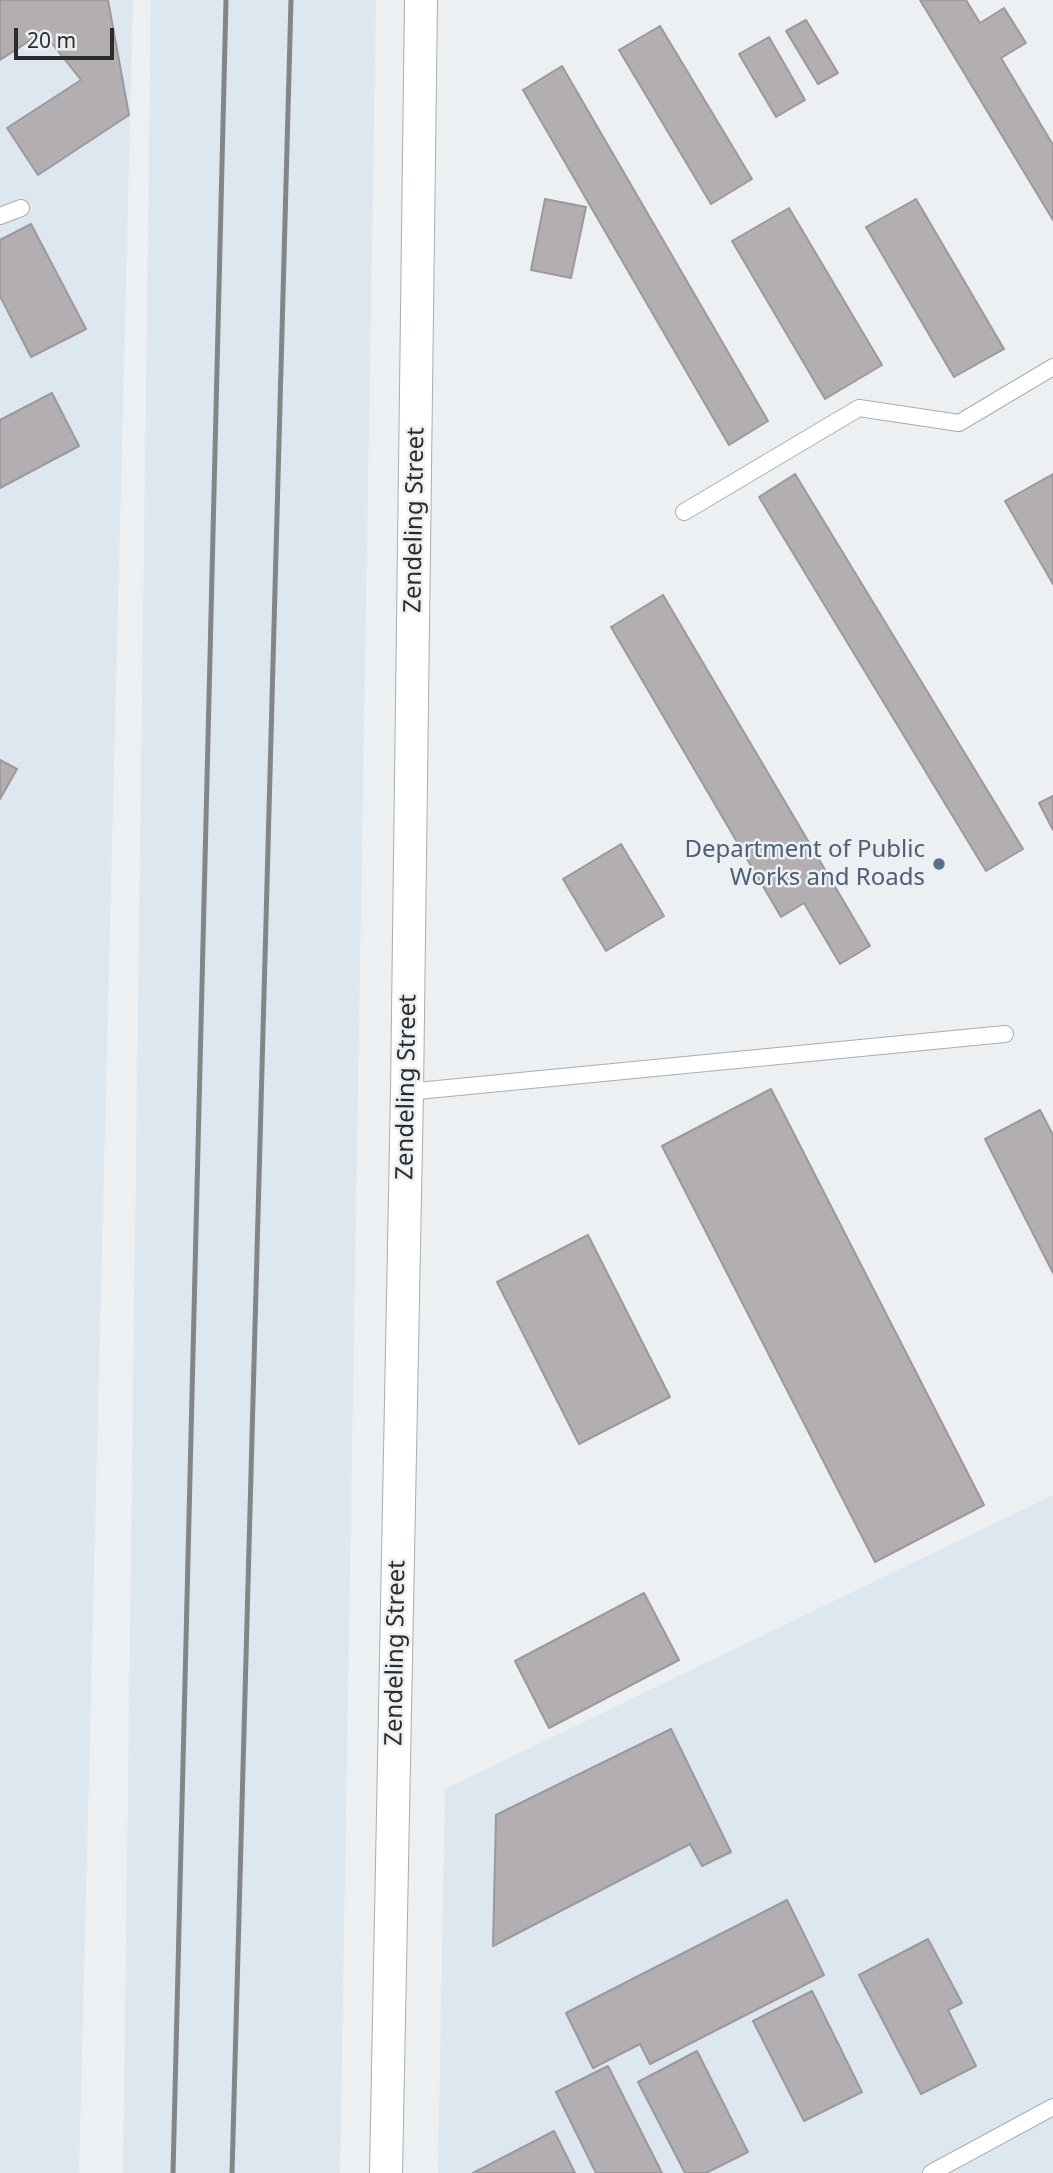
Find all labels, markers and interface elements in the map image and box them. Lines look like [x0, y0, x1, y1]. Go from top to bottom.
scale bar [18, 14, 117, 58]
text: 20 m [27, 26, 76, 54]
street label: Zendeling Street [399, 427, 431, 613]
place label: Department of Public Works and Roads [684, 836, 925, 892]
marker: Department of Public Works and Roads [931, 856, 947, 872]
street label: Zendeling Street [391, 994, 423, 1180]
street label: Zendeling Street [380, 1560, 412, 1746]

